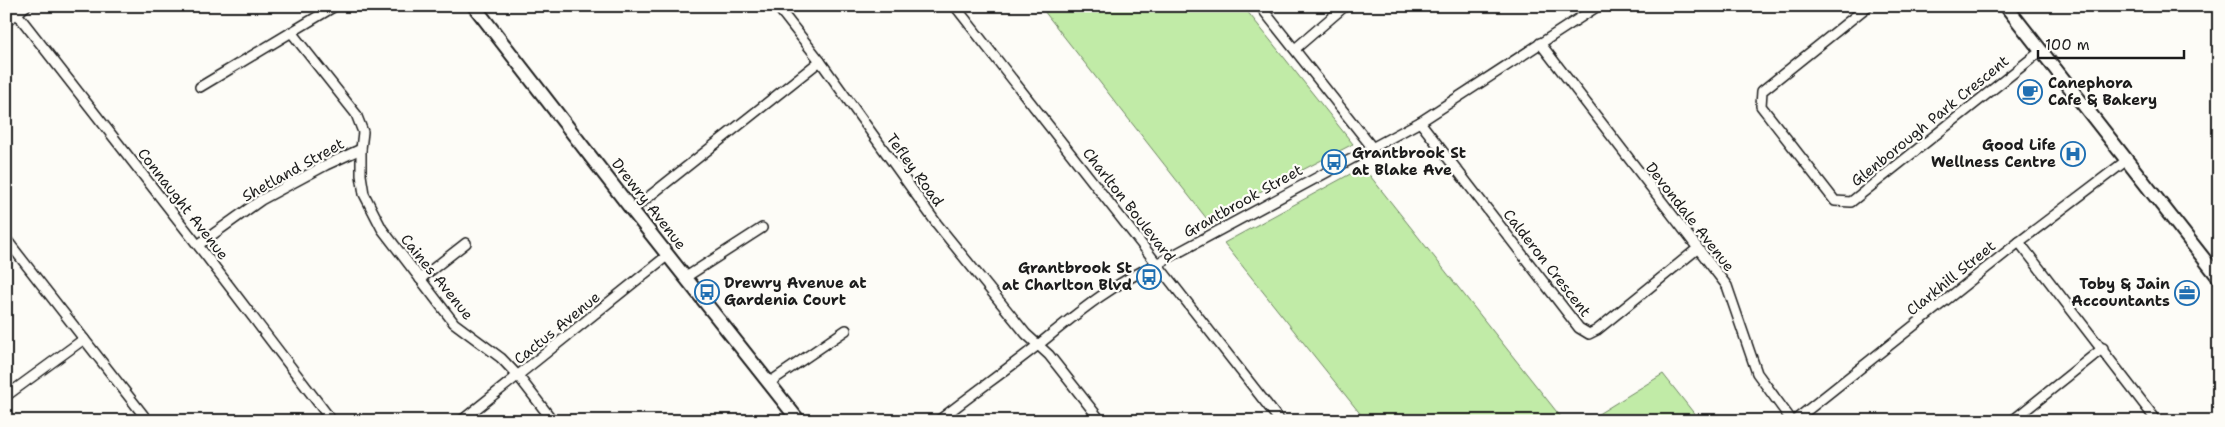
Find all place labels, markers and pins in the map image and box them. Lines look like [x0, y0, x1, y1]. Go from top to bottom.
place label: Canephora Cafe & Bakery [2048, 73, 2157, 110]
cafe icon: Canephora Cafe & Bakery [2017, 79, 2043, 105]
place label: Good Life Wellness Centre [1931, 135, 2056, 172]
hospital icon: Good Life Wellness Centre [2060, 141, 2086, 167]
place label: Grantbrook St at Blake Ave [1352, 143, 1466, 180]
bus stop icon: Grantbrook St at Blake Ave [1321, 149, 1347, 175]
place label: Grantbrook St at Charlton Blvd [1002, 258, 1132, 295]
bus stop icon: Grantbrook St at Charlton Blvd [1136, 264, 1162, 290]
place label: Drewry Avenue at Gardenia Court [724, 273, 866, 310]
place label: Toby & Jain Accountants [2071, 274, 2170, 311]
bus stop icon: Drewry Avenue at Gardenia Court [694, 279, 720, 305]
office icon: Toby & Jain Accountants [2174, 280, 2200, 306]

